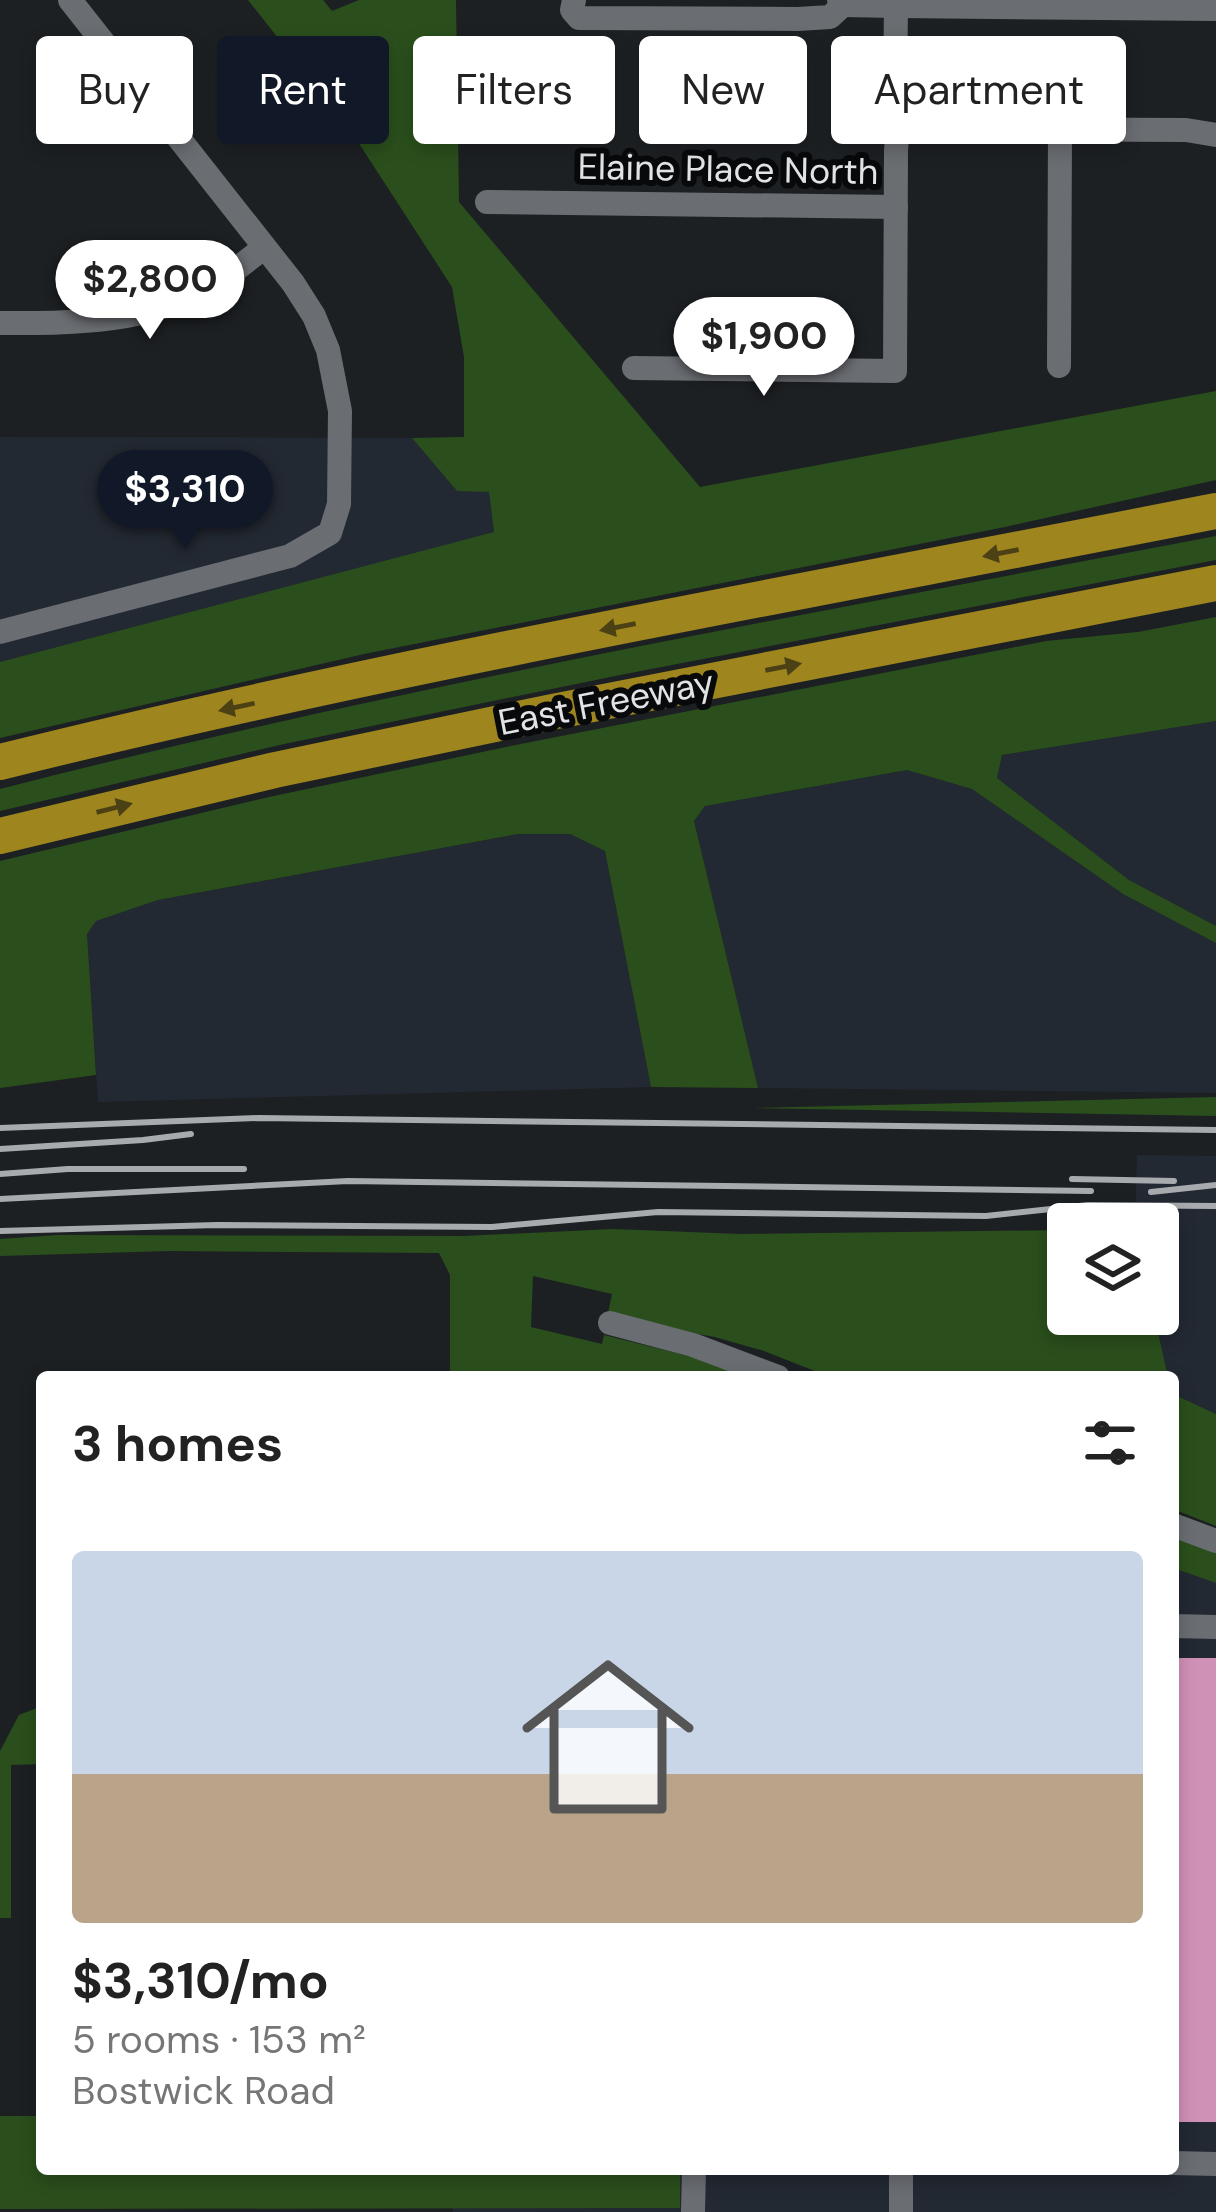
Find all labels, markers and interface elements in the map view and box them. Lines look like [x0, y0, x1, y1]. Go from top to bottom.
chip: Buy [36, 36, 193, 144]
chip: Rent [217, 36, 389, 144]
chip: Filters [413, 36, 615, 144]
chip: New [639, 36, 807, 144]
chip: Apartment [831, 36, 1126, 144]
street label: Elaine Place North [577, 143, 879, 195]
pin: $2,800 [52, 240, 248, 342]
text: $2,800 [82, 253, 218, 304]
pin: $1,900 [666, 297, 862, 399]
text: $1,900 [700, 310, 828, 361]
pin: $3,310 [87, 450, 283, 552]
text: $3,310 [124, 463, 246, 514]
one-way arrow [982, 544, 1020, 563]
one-way arrow [599, 618, 637, 637]
one-way arrow [765, 657, 802, 676]
street label: East Freeway [494, 658, 718, 746]
one-way arrow [217, 698, 255, 717]
one-way arrow [95, 798, 132, 817]
map controls [1047, 1203, 1179, 1335]
button: layers [1047, 1203, 1179, 1335]
text: 3 homes [72, 1410, 283, 1477]
icon: filters [1077, 1410, 1143, 1476]
icon: home [500, 1629, 716, 1845]
text: $3,310/mo [72, 1947, 329, 2014]
text: 5 rooms · 153 m² [72, 2014, 366, 2065]
text: Bostwick Road [72, 2065, 335, 2116]

